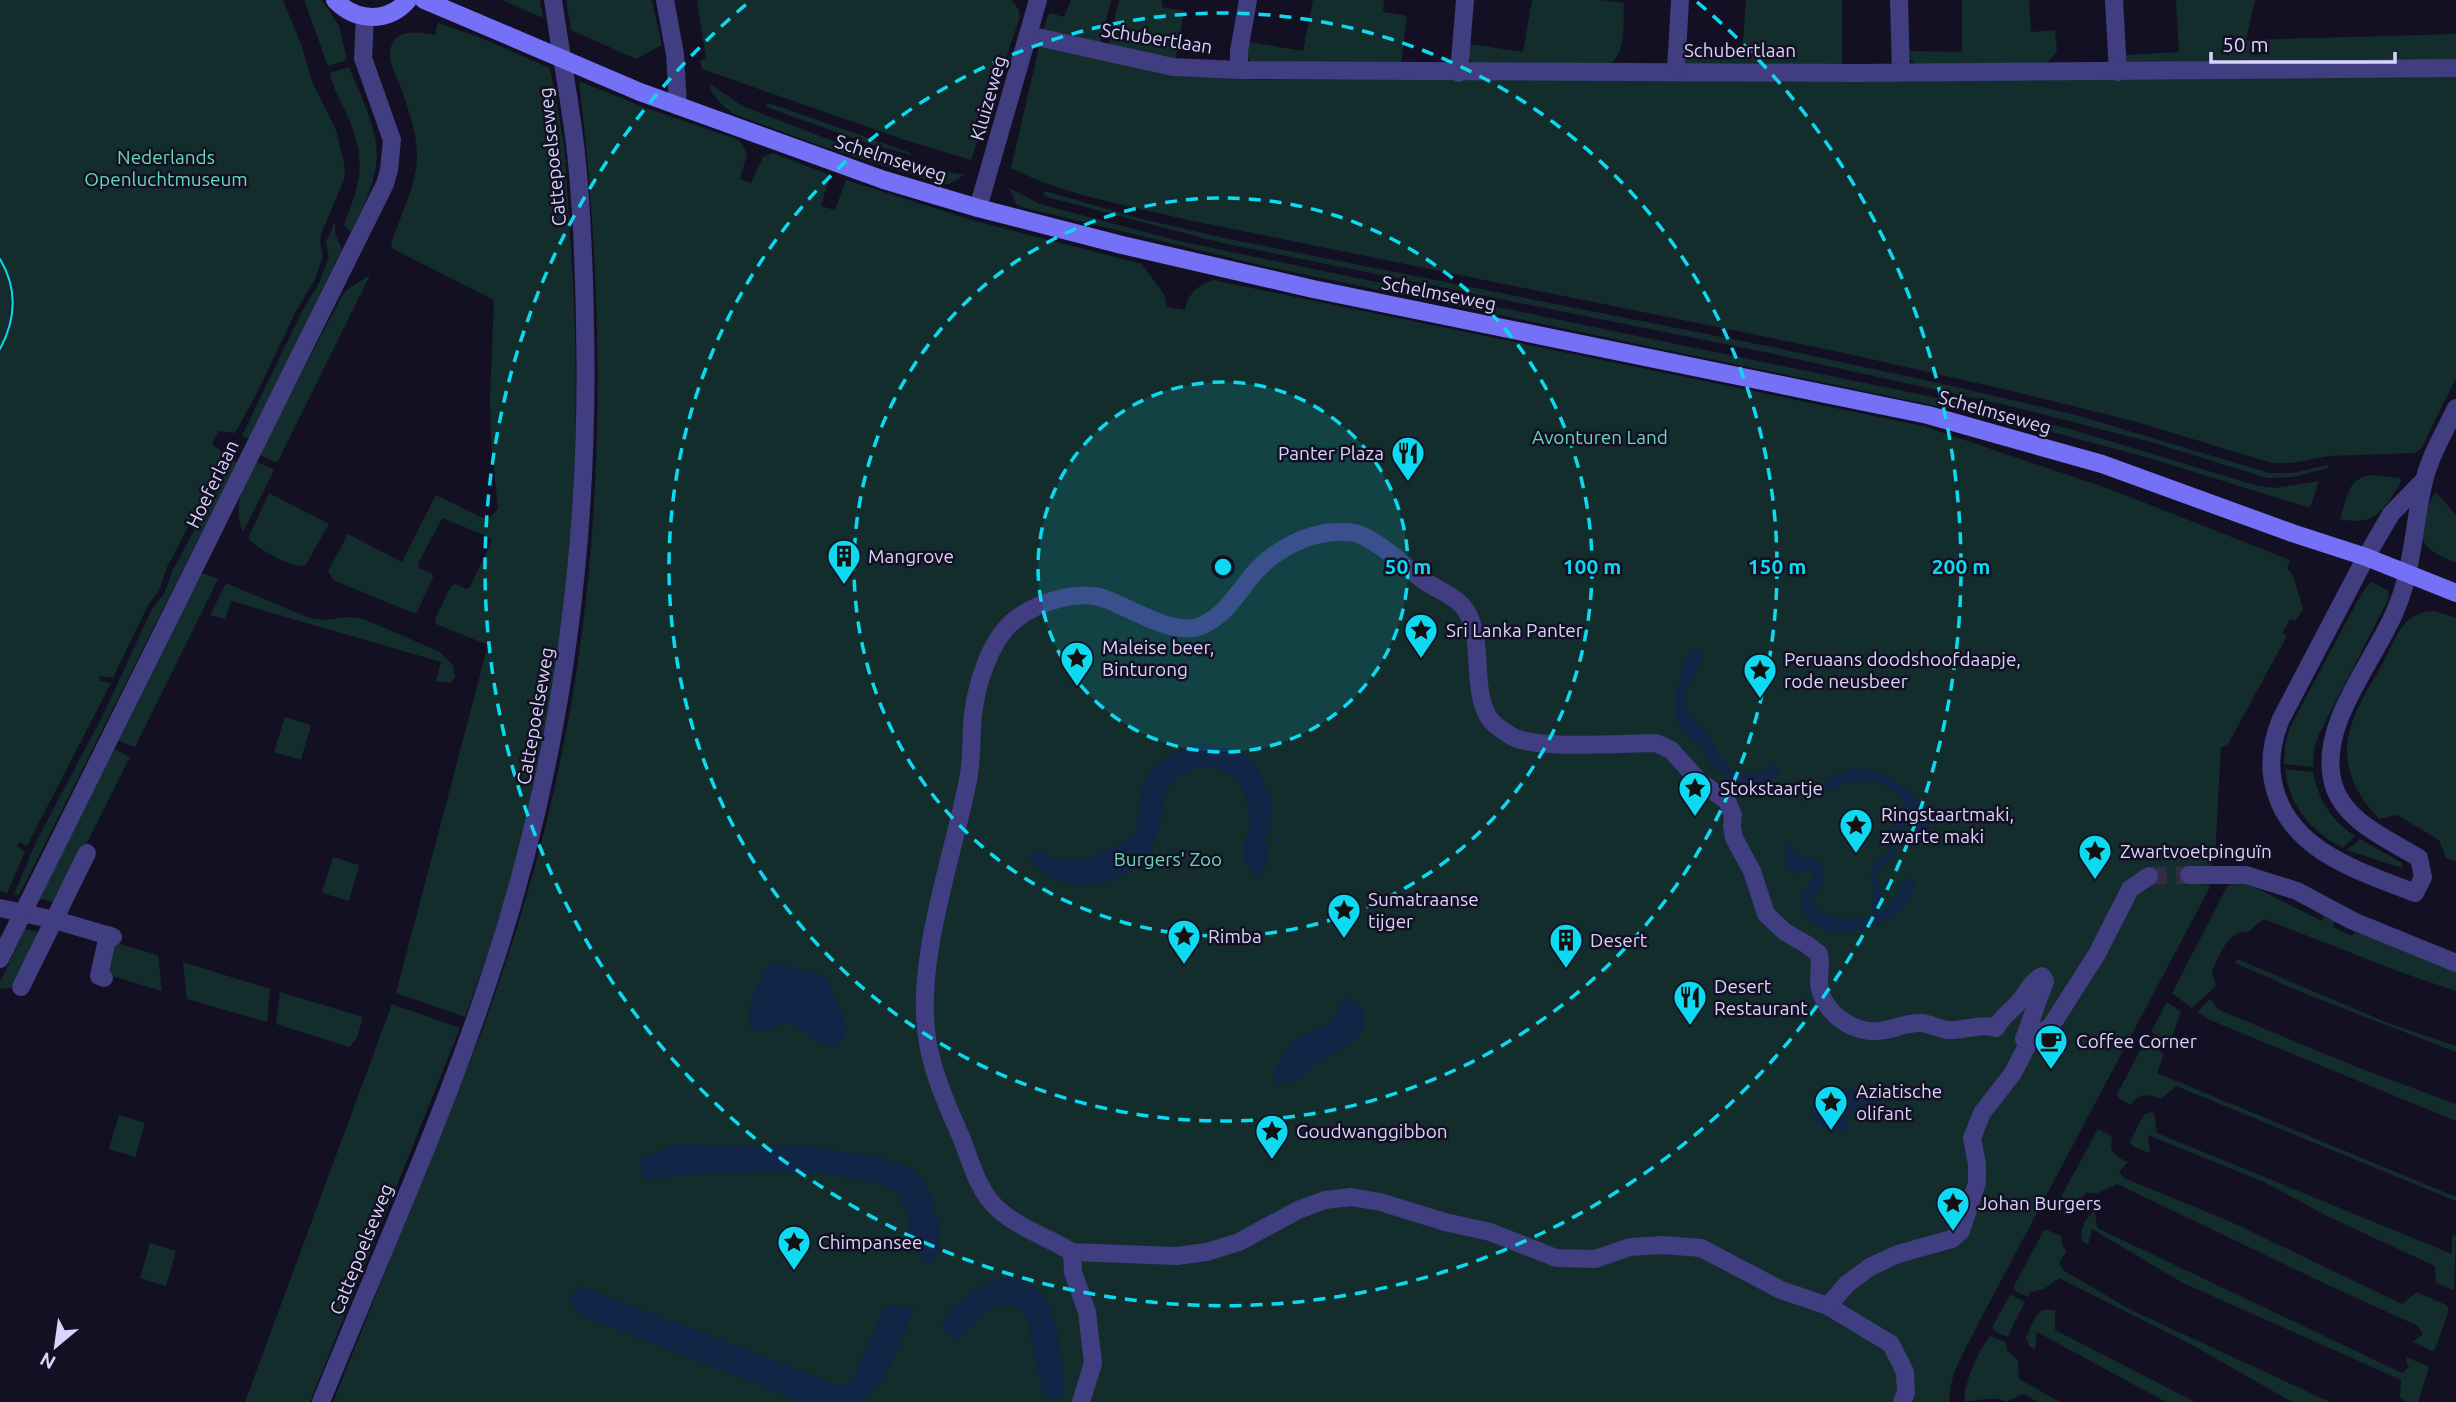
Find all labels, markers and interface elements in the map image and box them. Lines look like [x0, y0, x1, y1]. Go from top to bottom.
street label: Schubertlaan [1100, 18, 1214, 58]
scale bar [2211, 21, 2395, 65]
text: 50 m [2222, 32, 2269, 56]
street label: Schubertlaan [1684, 39, 1796, 61]
street label: Kluizeweg [965, 53, 1011, 143]
street label: Cattepoelseweg [534, 87, 570, 227]
street label: Schelmseweg [832, 130, 950, 186]
park label: Nederlands Openluchtmuseum [84, 146, 248, 190]
street label: Schelmseweg [1380, 271, 1498, 315]
street label: Schelmseweg [1936, 385, 2054, 439]
park label: Avonturen Land [1532, 426, 1668, 448]
restaurant icon: Panter Plaza [1389, 434, 1427, 483]
street label: Hoeferlaan [181, 436, 243, 532]
place label: Panter Plaza [1278, 442, 1384, 464]
building icon: Mangrove [825, 537, 863, 586]
place label: Mangrove [868, 545, 954, 567]
text: 50 m [1385, 554, 1431, 578]
text: 100 m [1563, 554, 1621, 578]
text: 150 m [1748, 554, 1806, 578]
text: 200 m [1932, 554, 1990, 578]
centre of rings [1211, 555, 1235, 579]
place icon: Sri Lanka Panter [1402, 611, 1440, 660]
place label: Sri Lanka Panter [1446, 619, 1583, 641]
place label: Maleise beer, Binturong [1102, 636, 1215, 680]
place icon: Maleise beer, Binturong [1058, 639, 1096, 688]
street label: Cattepoelseweg [512, 645, 558, 787]
place label: Peruaans doodshoofdaapje, rode neusbeer [1784, 648, 2021, 692]
place icon: Peruaans doodshoofdaapje, rode neusbeer [1741, 651, 1779, 700]
place icon: Stokstaartje [1676, 769, 1714, 818]
place label: Stokstaartje [1720, 777, 1823, 799]
place label: Ringstaartmaki, zwarte maki [1881, 803, 2014, 847]
place icon: Ringstaartmaki, zwarte maki [1837, 806, 1875, 855]
place icon: Zwartvoetpinguïn [2076, 832, 2114, 881]
place label: Zwartvoetpinguïn [2120, 840, 2272, 862]
park label: Burgers' Zoo [1114, 848, 1222, 870]
place label: Sumatraanse tijger [1368, 888, 1479, 932]
place icon: Sumatraanse tijger [1325, 891, 1363, 940]
place icon: Rimba [1165, 917, 1203, 966]
building icon: Desert [1547, 921, 1585, 970]
place label: Rimba [1208, 925, 1262, 947]
place label: Desert [1590, 929, 1648, 951]
place label: Desert Restaurant [1714, 975, 1808, 1019]
restaurant icon: Desert Restaurant [1671, 978, 1709, 1027]
cafe icon: Coffee Corner [2032, 1022, 2070, 1071]
place label: Coffee Corner [2076, 1030, 2197, 1052]
place label: Aziatische olifant [1856, 1080, 1942, 1124]
place icon: Aziatische olifant [1812, 1083, 1850, 1132]
place icon: Goudwanggibbon [1253, 1112, 1291, 1161]
place label: Goudwanggibbon [1296, 1120, 1448, 1142]
street label: Cattepoelseweg [325, 1180, 397, 1318]
place icon: Johan Burgers [1934, 1184, 1972, 1233]
place label: Johan Burgers [1978, 1192, 2101, 1214]
place icon: Chimpansee [775, 1223, 813, 1272]
place label: Chimpansee [818, 1231, 922, 1253]
north arrow [21, 1311, 91, 1381]
text: N [36, 1348, 59, 1374]

